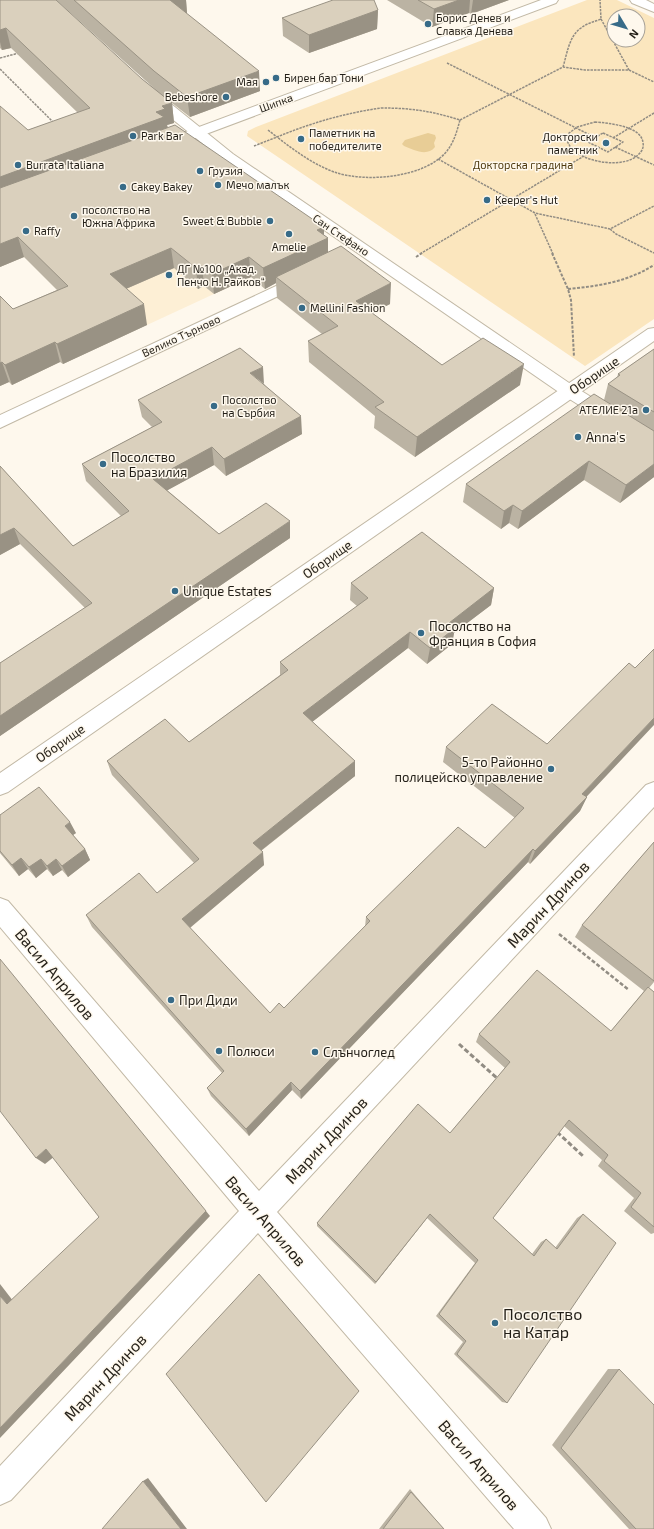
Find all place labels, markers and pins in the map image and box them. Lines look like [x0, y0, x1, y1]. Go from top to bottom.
place label: Борис Денев и Славка Денева [436, 11, 513, 37]
marker: Борис Денев и Славка Денева [423, 19, 433, 29]
place label: Бирен бар Тони [284, 71, 364, 84]
marker: Бирен бар Тони [271, 73, 281, 83]
place label: Мая [236, 75, 258, 88]
marker: Мая [261, 77, 271, 87]
place label: Bebeshore [165, 90, 218, 103]
marker: Bebeshore [221, 92, 231, 102]
place label: Паметник на победителите [309, 126, 382, 152]
place label: Park Bar [141, 129, 184, 142]
place label: Докторски паметник [542, 130, 598, 156]
marker: Park Bar [128, 131, 138, 141]
marker: Паметник на победителите [296, 134, 306, 144]
marker: Докторски паметник [601, 138, 611, 148]
place label: Burrata Italiana [26, 158, 104, 171]
marker: Burrata Italiana [13, 160, 23, 170]
place label: Грузия [208, 164, 243, 178]
marker: Грузия [195, 166, 205, 176]
place label: Мечо малък [226, 178, 290, 191]
place label: Cakey Bakey [131, 180, 193, 193]
marker: Мечо малък [213, 180, 223, 190]
marker: Cakey Bakey [118, 182, 128, 192]
place label: Keeper's Hut [495, 193, 558, 206]
marker: Keeper's Hut [482, 195, 492, 205]
place label: посолство на Южна Африка [82, 203, 155, 229]
marker: посолство на Южна Африка [69, 211, 79, 221]
place label: Sweet & Bubble [183, 214, 262, 227]
marker: Sweet & Bubble [265, 216, 275, 226]
place label: Raffy [34, 224, 61, 237]
marker: Raffy [21, 226, 31, 236]
marker: Amelie [284, 229, 294, 239]
place label: Amelie [272, 240, 306, 253]
place label: ДГ №100 „Акад. Пенчо Н. Райков“ [177, 262, 265, 288]
marker: ДГ №100 „Акад. Пенчо Н. Райков“ [164, 270, 174, 280]
place label: Mellini Fashion [310, 301, 385, 314]
marker: Mellini Fashion [297, 303, 307, 313]
place label: Посолство на Сърбия [222, 393, 277, 419]
marker: Посолство на Сърбия [209, 401, 219, 411]
place label: АТЕЛИЕ 21а [579, 403, 638, 416]
marker: АТЕЛИЕ 21а [641, 405, 651, 415]
place label: Anna's [586, 429, 626, 445]
marker: Anna's [573, 432, 583, 442]
place label: Посолство на Бразилия [111, 449, 187, 480]
marker: Посолство на Бразилия [98, 459, 108, 469]
place label: Unique Estates [183, 583, 272, 599]
marker: Unique Estates [170, 586, 180, 596]
place label: Посолство на Франция в София [429, 618, 536, 649]
marker: Посолство на Франция в София [416, 628, 426, 638]
place label: 5-то Районно полицейско управление [394, 754, 543, 785]
marker: 5-то Районно полицейско управление [546, 764, 556, 774]
place label: При Диди [179, 992, 238, 1008]
marker: При Диди [166, 995, 176, 1005]
place label: Полюси [227, 1043, 275, 1059]
place label: Слънчоглед [323, 1044, 395, 1060]
marker: Полюси [214, 1046, 224, 1056]
marker: Слънчоглед [310, 1047, 320, 1057]
place label: Посолство на Катар [503, 1304, 582, 1341]
marker: Посолство на Катар [490, 1318, 500, 1328]

